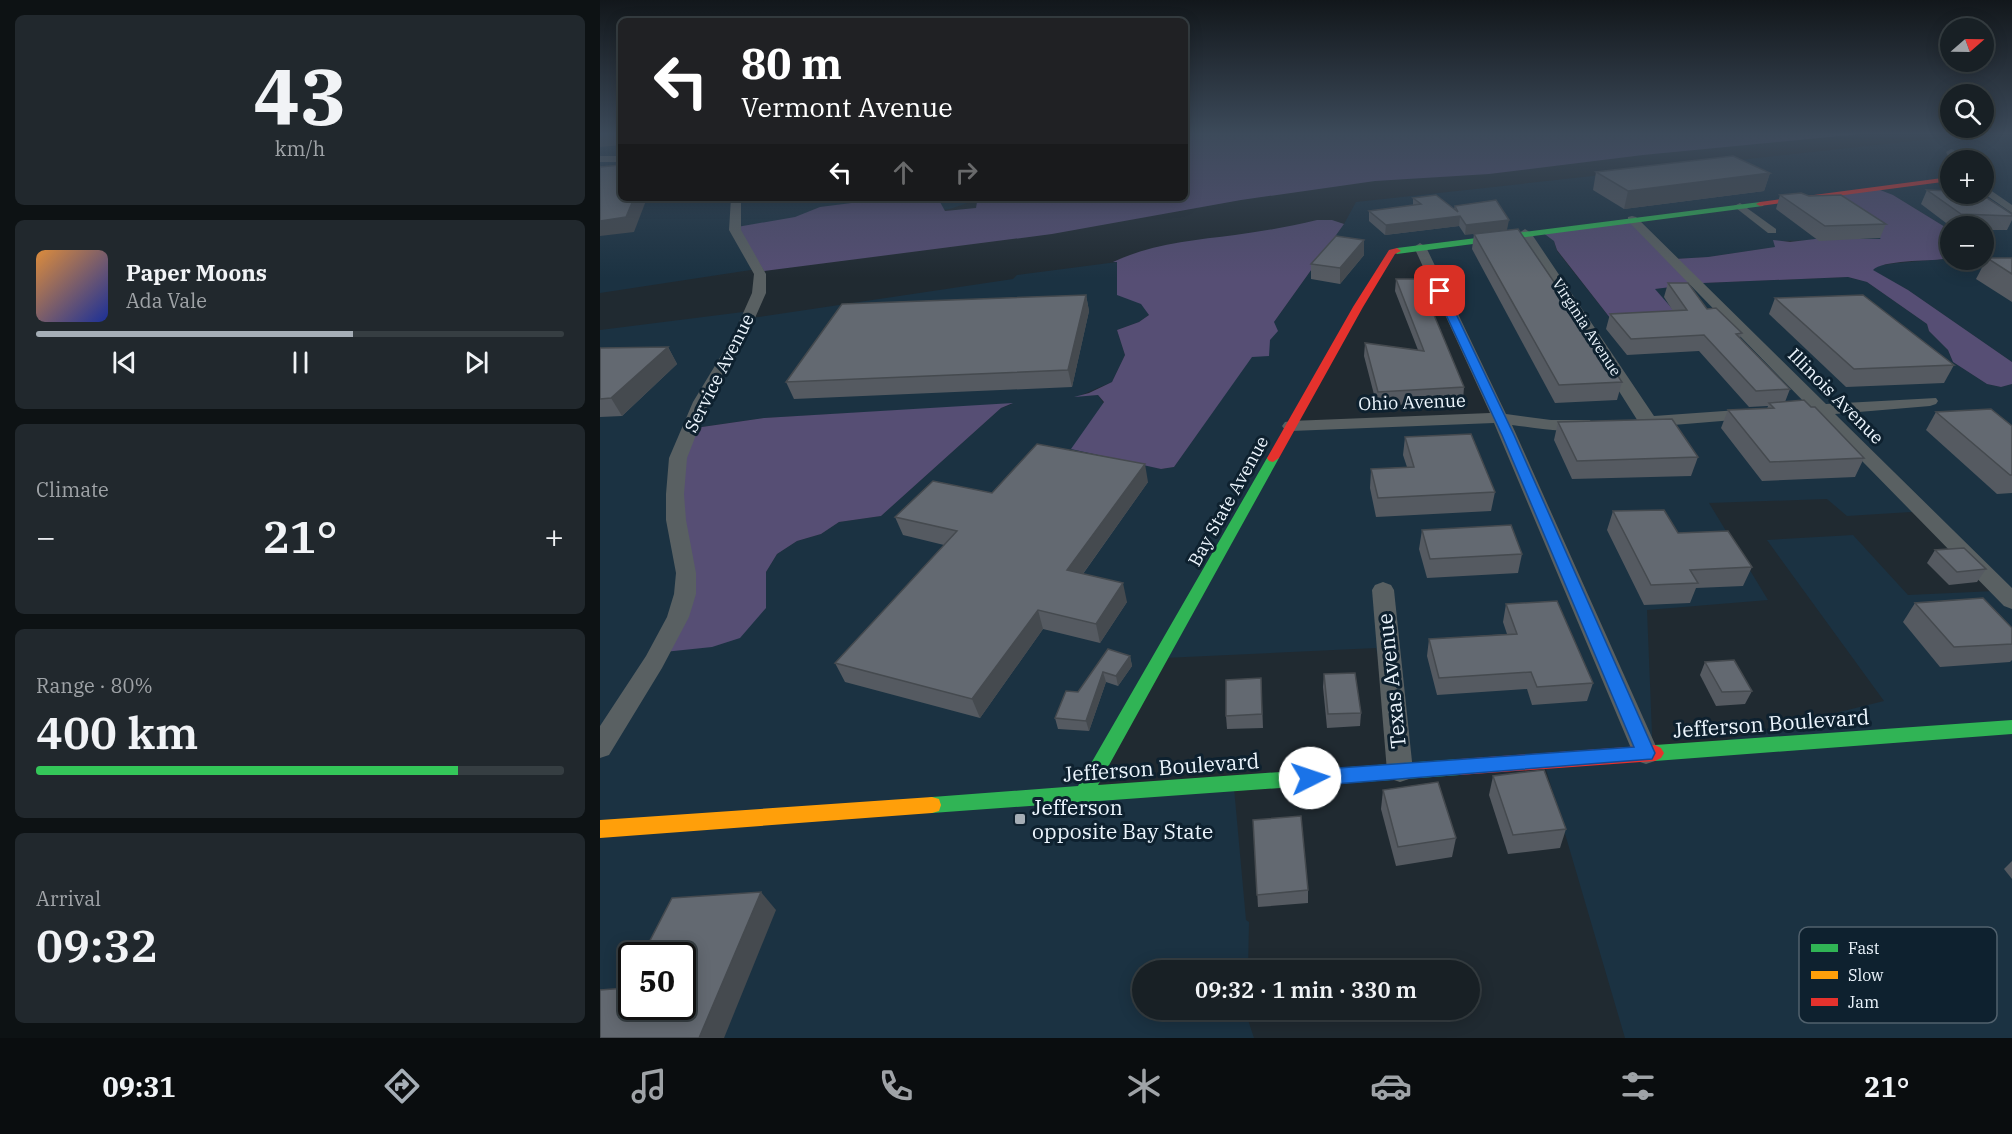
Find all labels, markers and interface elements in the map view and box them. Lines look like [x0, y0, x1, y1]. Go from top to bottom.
north arrow [1940, 18, 1994, 72]
map controls [1940, 18, 1994, 270]
text: 80 m [741, 36, 842, 91]
icon: left [642, 42, 720, 120]
text: 43 [253, 45, 347, 146]
button: search [1940, 84, 1994, 138]
text: Vermont Avenue [741, 89, 953, 124]
text: km/h [275, 135, 325, 162]
button: + [1940, 150, 1994, 204]
icon: left [824, 156, 857, 189]
icon: ahead [887, 156, 920, 189]
icon: right [950, 156, 983, 189]
button: − [1940, 216, 1994, 270]
text: Paper Moons [126, 258, 267, 287]
pin [1414, 265, 1465, 316]
icon: arrive [1423, 274, 1456, 307]
street label: Virginia Avenue [1548, 275, 1626, 379]
text: Ada Vale [126, 287, 207, 314]
street label: Service Avenue [679, 310, 759, 436]
street label: Illinois Avenue [1783, 343, 1889, 449]
icon: previous [108, 346, 141, 379]
icon: pause [284, 346, 317, 379]
icon: next [460, 346, 493, 379]
street label: Ohio Avenue [1358, 389, 1466, 415]
street label: Bay State Avenue [1183, 432, 1273, 570]
text: Climate [36, 476, 109, 503]
text: 21° [262, 507, 338, 565]
text: − [36, 515, 56, 558]
text: + [544, 515, 564, 558]
street label: Texas Avenue [1370, 612, 1412, 750]
text: Range · 80% [36, 672, 153, 699]
street label: Jefferson Boulevard [1672, 702, 1870, 744]
text: 400 km [36, 703, 198, 761]
street label: Jefferson Boulevard [1062, 746, 1260, 788]
position arrow [1278, 746, 1342, 810]
place label: Jefferson opposite Bay State [1032, 793, 1213, 845]
marker: Jefferson opposite Bay State [1013, 812, 1027, 826]
text: Arrival [36, 885, 101, 912]
text: 09:32 [36, 916, 157, 974]
legend [1799, 927, 1997, 1023]
text: Fast [1848, 938, 1880, 958]
speed limit sign: 50 [618, 942, 696, 1020]
text: Slow [1848, 965, 1884, 985]
text: 09:32 · 1 min · 330 m [1195, 975, 1417, 1004]
text: Jam [1848, 992, 1879, 1012]
icon: directions [381, 1065, 423, 1107]
icon: music [628, 1065, 670, 1107]
icon: phone [875, 1065, 917, 1107]
icon: climate [1123, 1065, 1165, 1107]
icon: car [1370, 1065, 1412, 1107]
icon: filters [1617, 1065, 1659, 1107]
text: 09:31 [103, 1069, 176, 1104]
text: 21° [1864, 1069, 1909, 1104]

